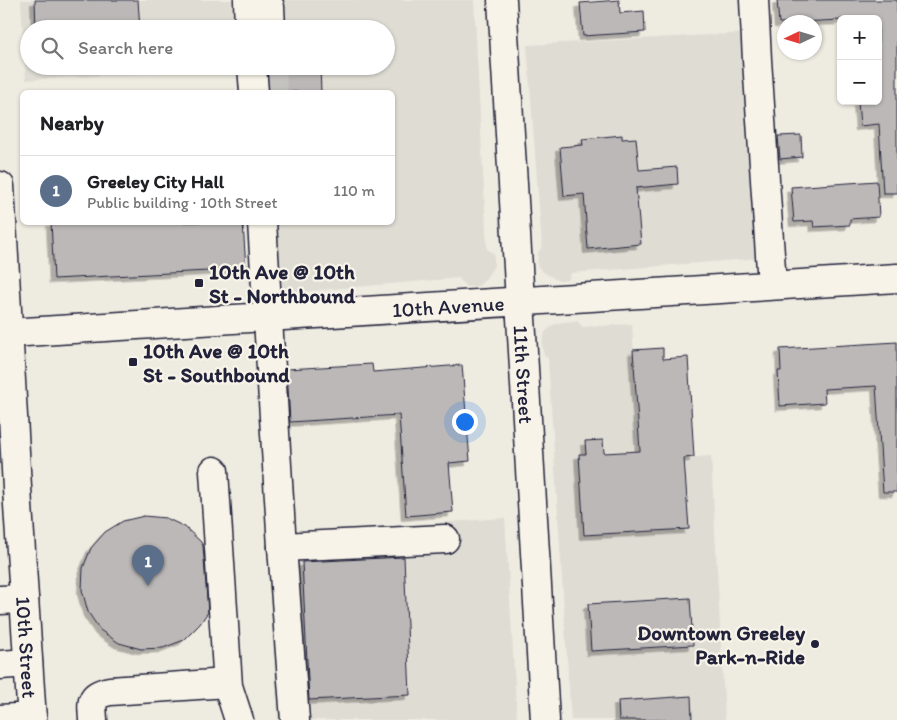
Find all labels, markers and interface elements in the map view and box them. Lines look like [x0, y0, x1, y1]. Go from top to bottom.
north arrow [777, 15, 822, 60]
map controls [837, 15, 882, 105]
button: + [837, 15, 882, 60]
search box [20, 20, 395, 75]
icon: search [38, 34, 66, 62]
text: Search here [78, 36, 173, 59]
button: − [837, 60, 882, 105]
text: Nearby [40, 110, 104, 135]
text: Greeley City Hall [87, 170, 224, 193]
text: 1 [52, 181, 60, 200]
text: 110 m [333, 181, 375, 200]
text: Public building · 10th Street [87, 193, 278, 212]
place label: 10th Ave @ 10th St - Northbound [209, 259, 356, 308]
marker: 10th Ave @ 10th St - Northbound [193, 277, 205, 289]
street label: 10th Avenue [391, 290, 505, 322]
street label: 11th Street [509, 324, 540, 425]
place label: 10th Ave @ 10th St - Southbound [143, 338, 290, 387]
marker: 10th Ave @ 10th St - Southbound [127, 356, 139, 368]
your location [452, 409, 478, 435]
pin: 1 [132, 545, 164, 586]
street label: 10th Street [11, 595, 43, 699]
place label: Downtown Greeley Park-n-Ride [637, 620, 805, 669]
marker: Downtown Greeley Park-n-Ride [809, 638, 821, 650]

